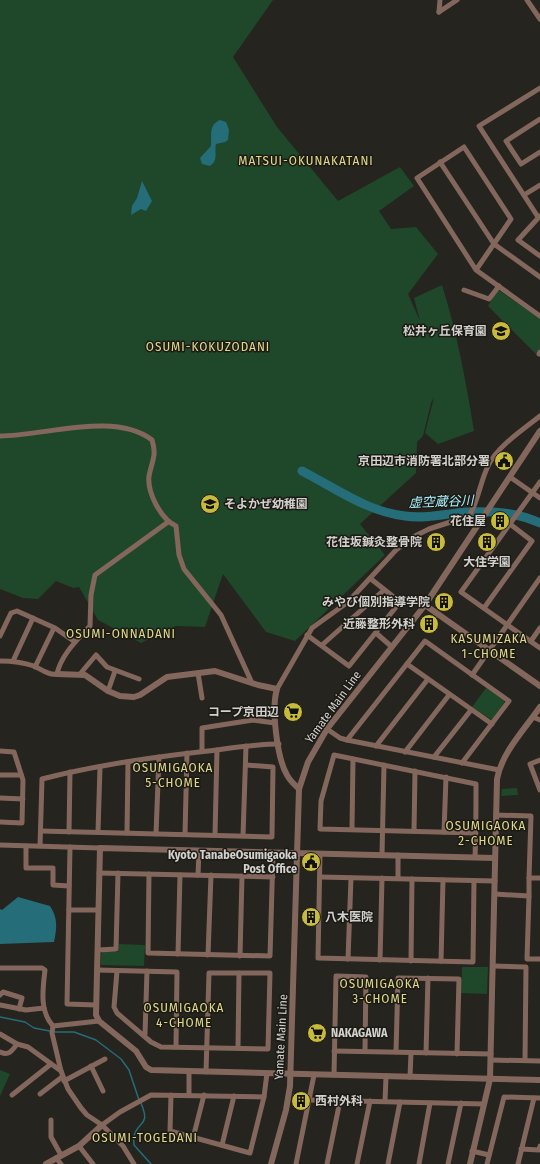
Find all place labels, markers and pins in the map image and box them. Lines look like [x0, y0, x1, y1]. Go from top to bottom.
school or university icon: 松井ヶ丘保育園 [490, 320, 512, 342]
place label: 松井ヶ丘保育園 [403, 324, 487, 338]
public building icon: 京田辺市消防署北部分署 [493, 450, 515, 472]
place label: 京田辺市消防署北部分署 [358, 454, 490, 468]
school or university icon: そよかぜ幼稚園 [199, 493, 221, 515]
place label: そよかぜ幼稚園 [224, 497, 308, 511]
building icon: 花住屋 [489, 510, 511, 532]
place label: 花住屋 [450, 514, 486, 528]
building icon: 花住坂鍼灸整骨院 [425, 531, 447, 553]
building icon: 大住学園 [476, 531, 498, 553]
place label: 花住坂鍼灸整骨院 [326, 535, 422, 549]
place label: 大住学園 [463, 555, 511, 569]
building icon: みやび個別指導学院 [433, 591, 455, 613]
place label: みやび個別指導学院 [322, 595, 430, 609]
building icon: 近藤整形外科 [418, 613, 440, 635]
place label: 近藤整形外科 [343, 617, 415, 631]
supermarket icon: コープ京田辺 [282, 701, 304, 723]
place label: コープ京田辺 [208, 705, 279, 719]
place label: Kyoto TanabeOsumigaoka Post Office [168, 848, 297, 876]
public building icon: Kyoto TanabeOsumigaoka Post Office [300, 851, 322, 873]
building icon: 八木医院 [300, 906, 322, 928]
place label: 八木医院 [325, 910, 373, 924]
supermarket icon: NAKAGAWA [306, 1022, 328, 1044]
place label: NAKAGAWA [331, 1026, 388, 1040]
building icon: 西村外科 [290, 1090, 312, 1112]
place label: 西村外科 [315, 1094, 363, 1108]

